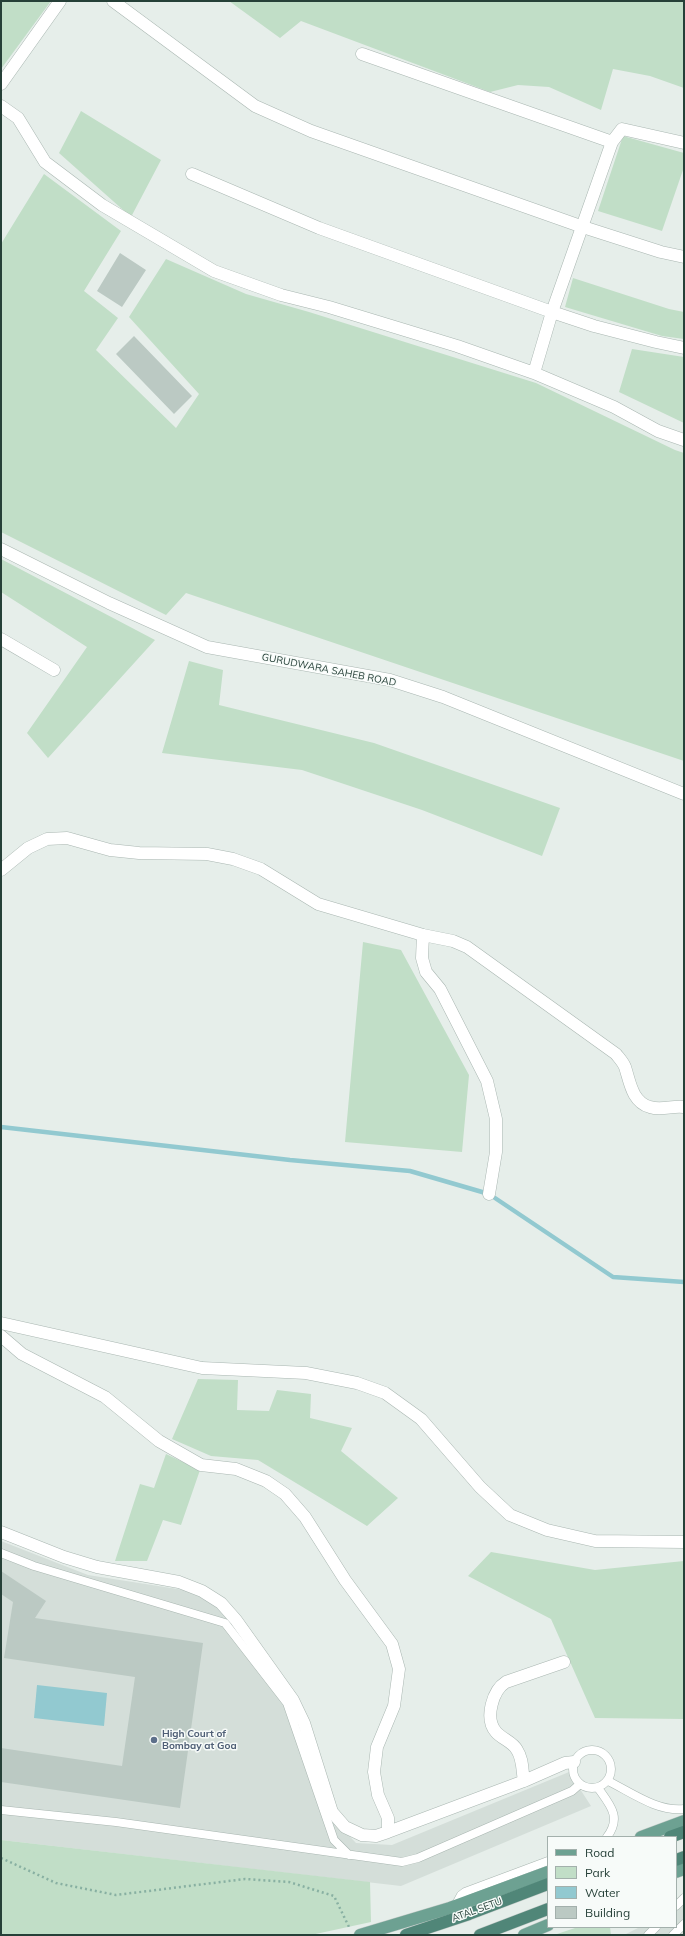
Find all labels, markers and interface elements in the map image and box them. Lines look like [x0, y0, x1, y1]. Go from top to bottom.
street label: GURUDWARA SAHEB ROAD [261, 651, 397, 689]
place label: High Court of Bombay at Goa [162, 1728, 237, 1752]
marker: High Court of Bombay at Goa [149, 1735, 159, 1745]
legend [547, 1836, 677, 1928]
text: Road [585, 1845, 614, 1860]
text: Park [585, 1865, 610, 1880]
text: Water [585, 1885, 620, 1900]
street label: ATAL SETU [450, 1895, 504, 1925]
text: Building [585, 1905, 630, 1920]

